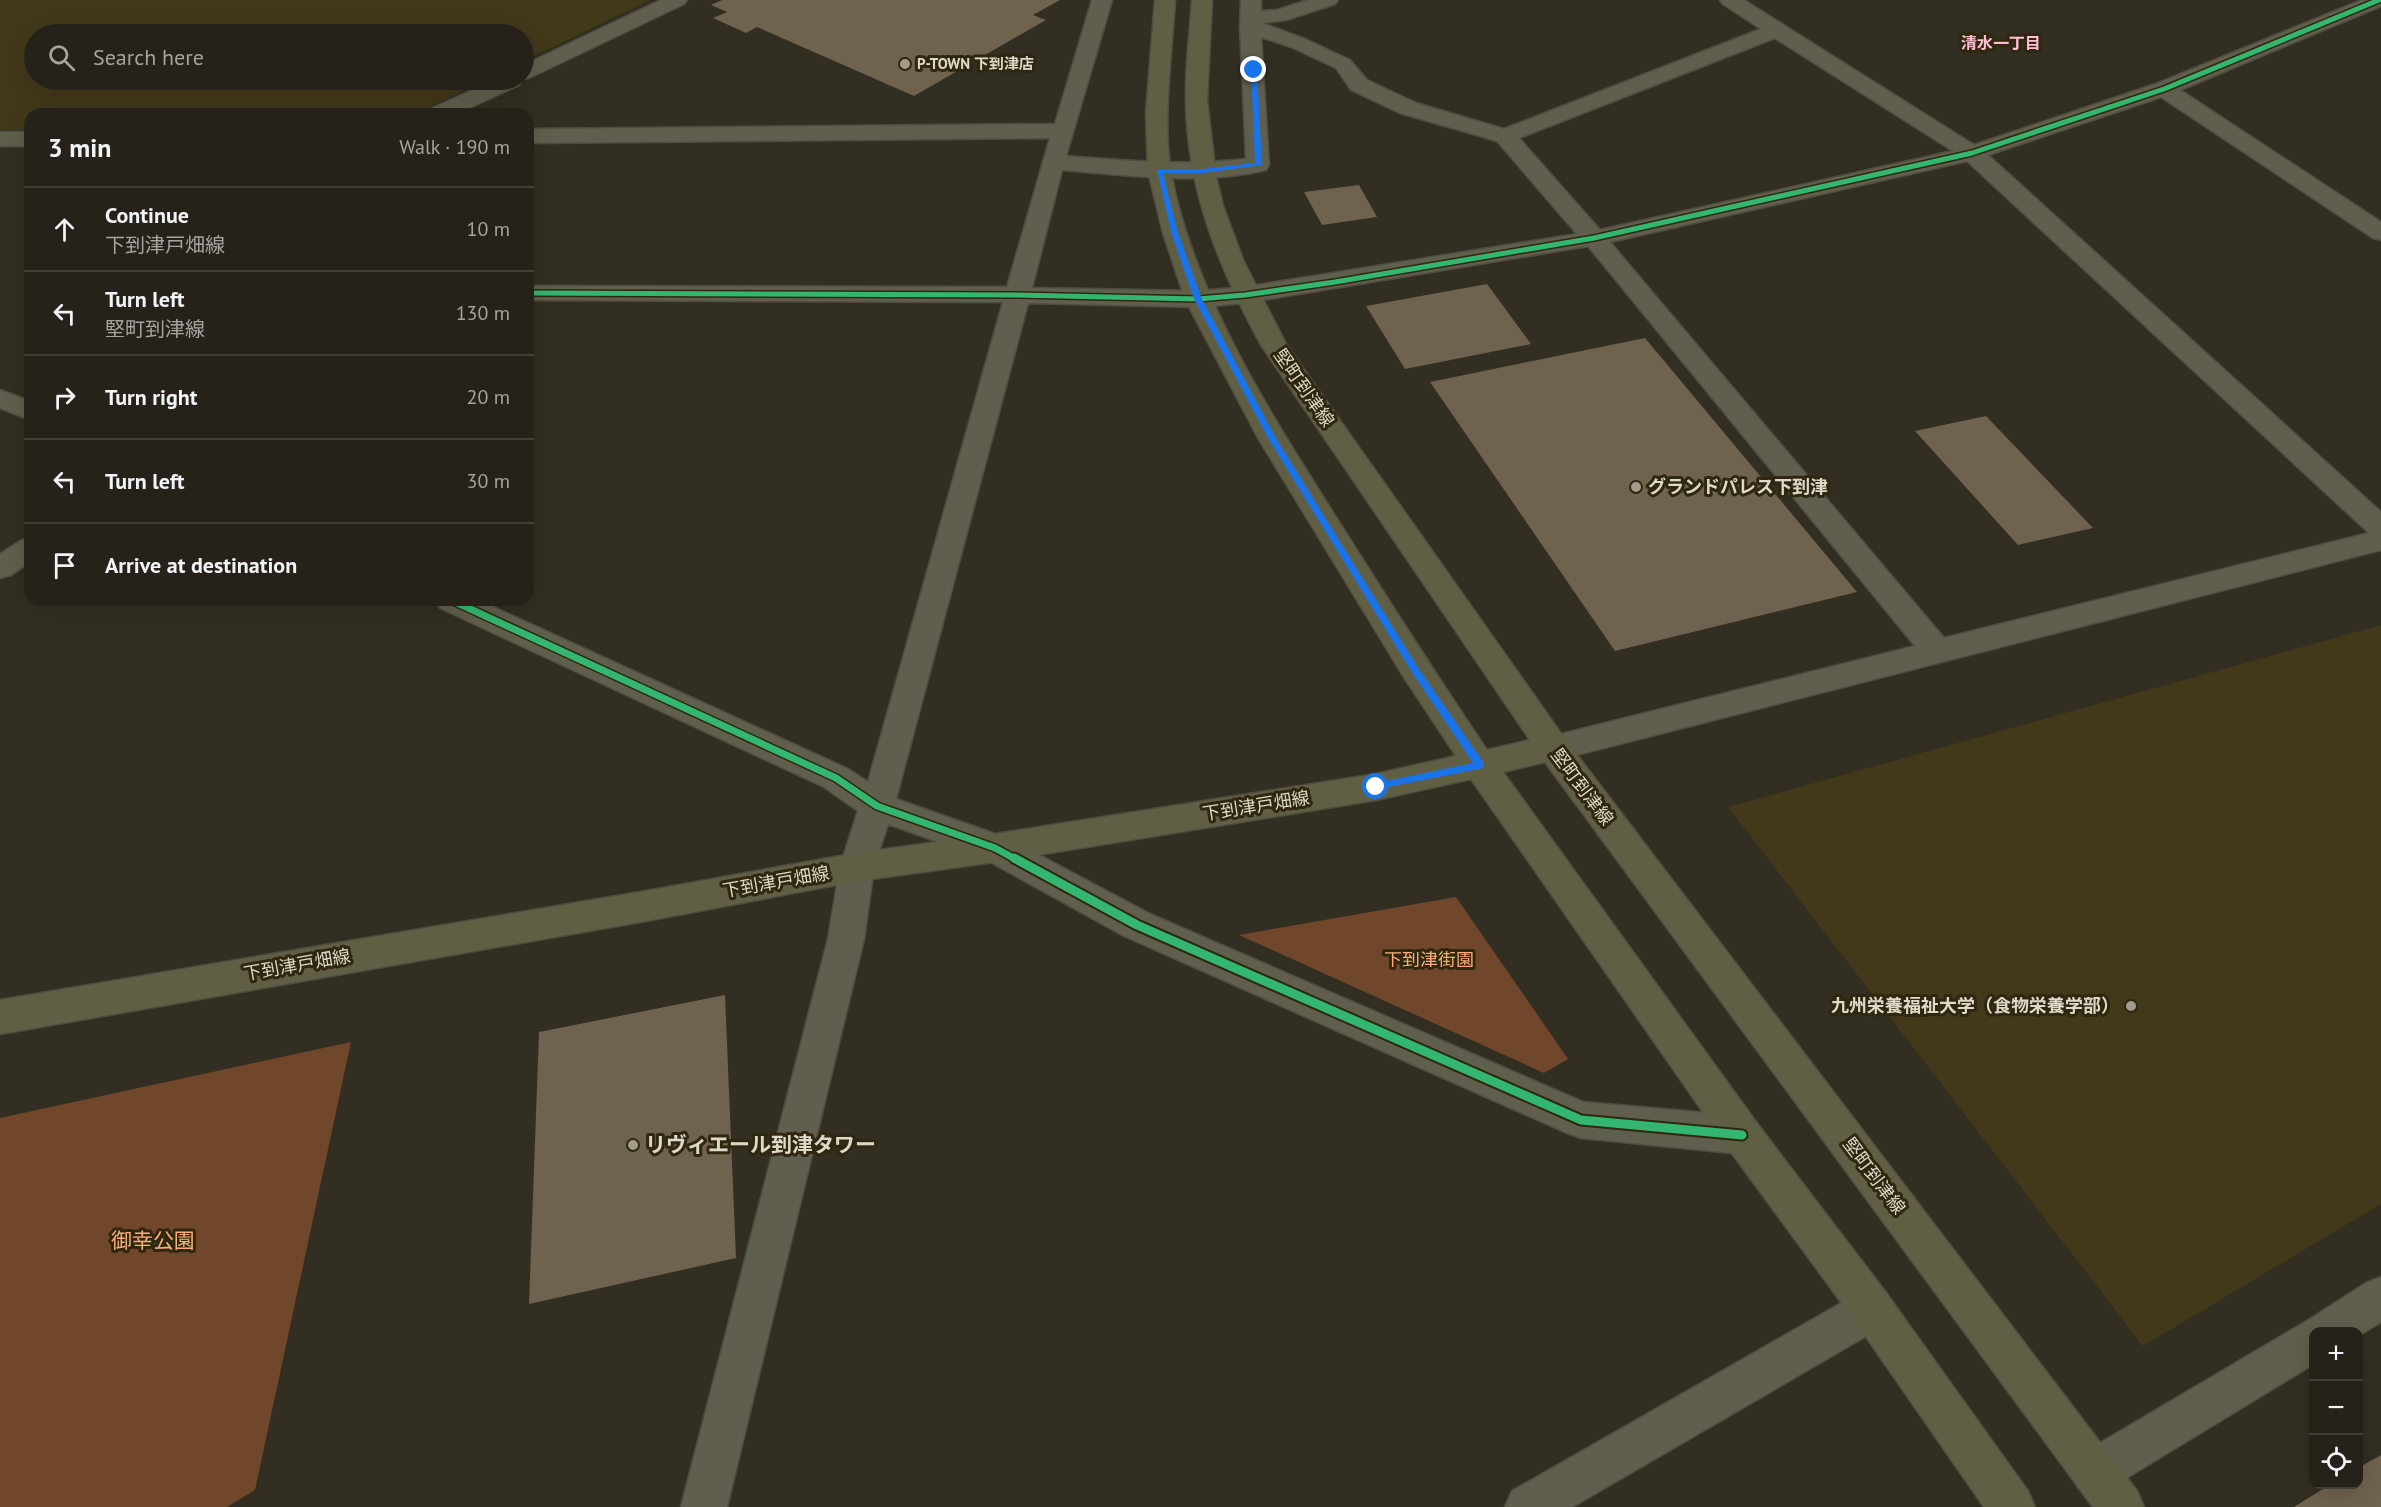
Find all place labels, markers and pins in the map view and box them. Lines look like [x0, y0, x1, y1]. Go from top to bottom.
place label: P-TOWN 下到津店 [917, 54, 1034, 73]
marker: P-TOWN 下到津店 [898, 57, 912, 71]
place label: グランドパレス下到津 [1648, 475, 1828, 498]
marker: グランドパレス下到津 [1629, 480, 1643, 494]
place label: 九州栄養福祉大学（食物栄養学部） [1831, 994, 2119, 1017]
marker: 九州栄養福祉大学（食物栄養学部） [2124, 999, 2138, 1013]
place label: リヴィエール到津タワー [645, 1131, 876, 1158]
marker: リヴィエール到津タワー [626, 1138, 640, 1152]

